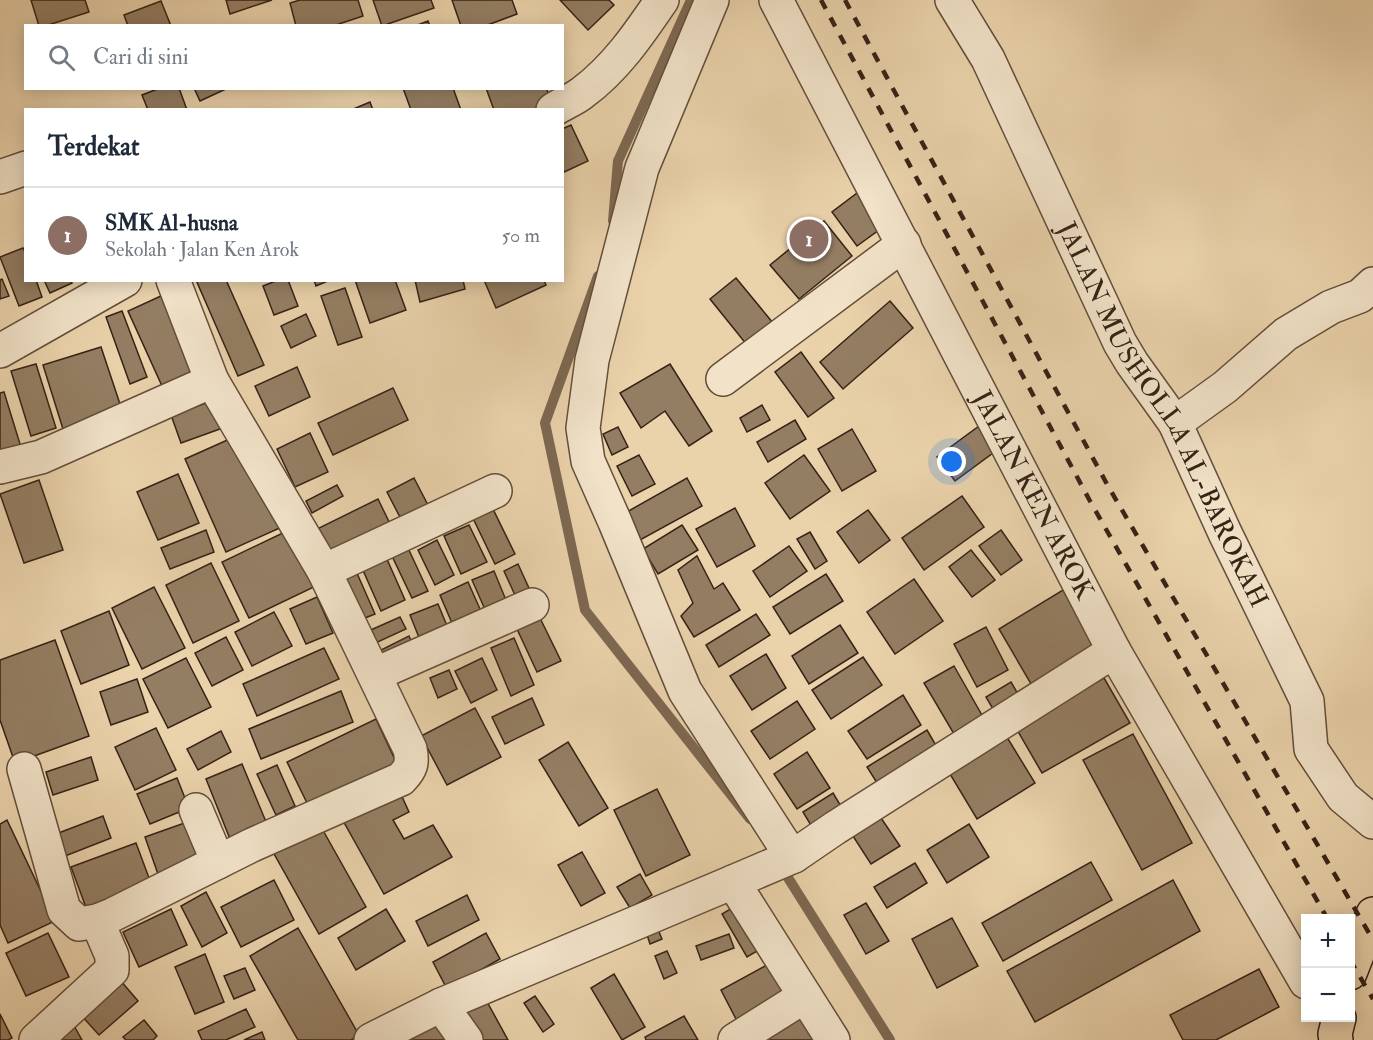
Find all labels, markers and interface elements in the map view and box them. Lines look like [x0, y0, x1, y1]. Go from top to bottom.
search box [24, 24, 564, 90]
icon: search [45, 41, 78, 74]
text: Cari di sini [93, 43, 189, 71]
text: Terdekat [48, 131, 139, 163]
text: SMK Al-husna [105, 209, 238, 237]
pin: 1 [790, 216, 828, 262]
street label: JALAN MUSHOLLA AL-BAROKAH [1050, 216, 1275, 613]
text: 1 [64, 223, 71, 248]
text: 50 m [501, 223, 540, 248]
text: Sekolah · Jalan Ken Arok [105, 237, 299, 262]
street label: JALAN KEN AROK [965, 384, 1101, 606]
your location [937, 447, 966, 476]
map controls [1301, 914, 1355, 1022]
button: + [1301, 914, 1355, 968]
button: − [1301, 968, 1355, 1022]

